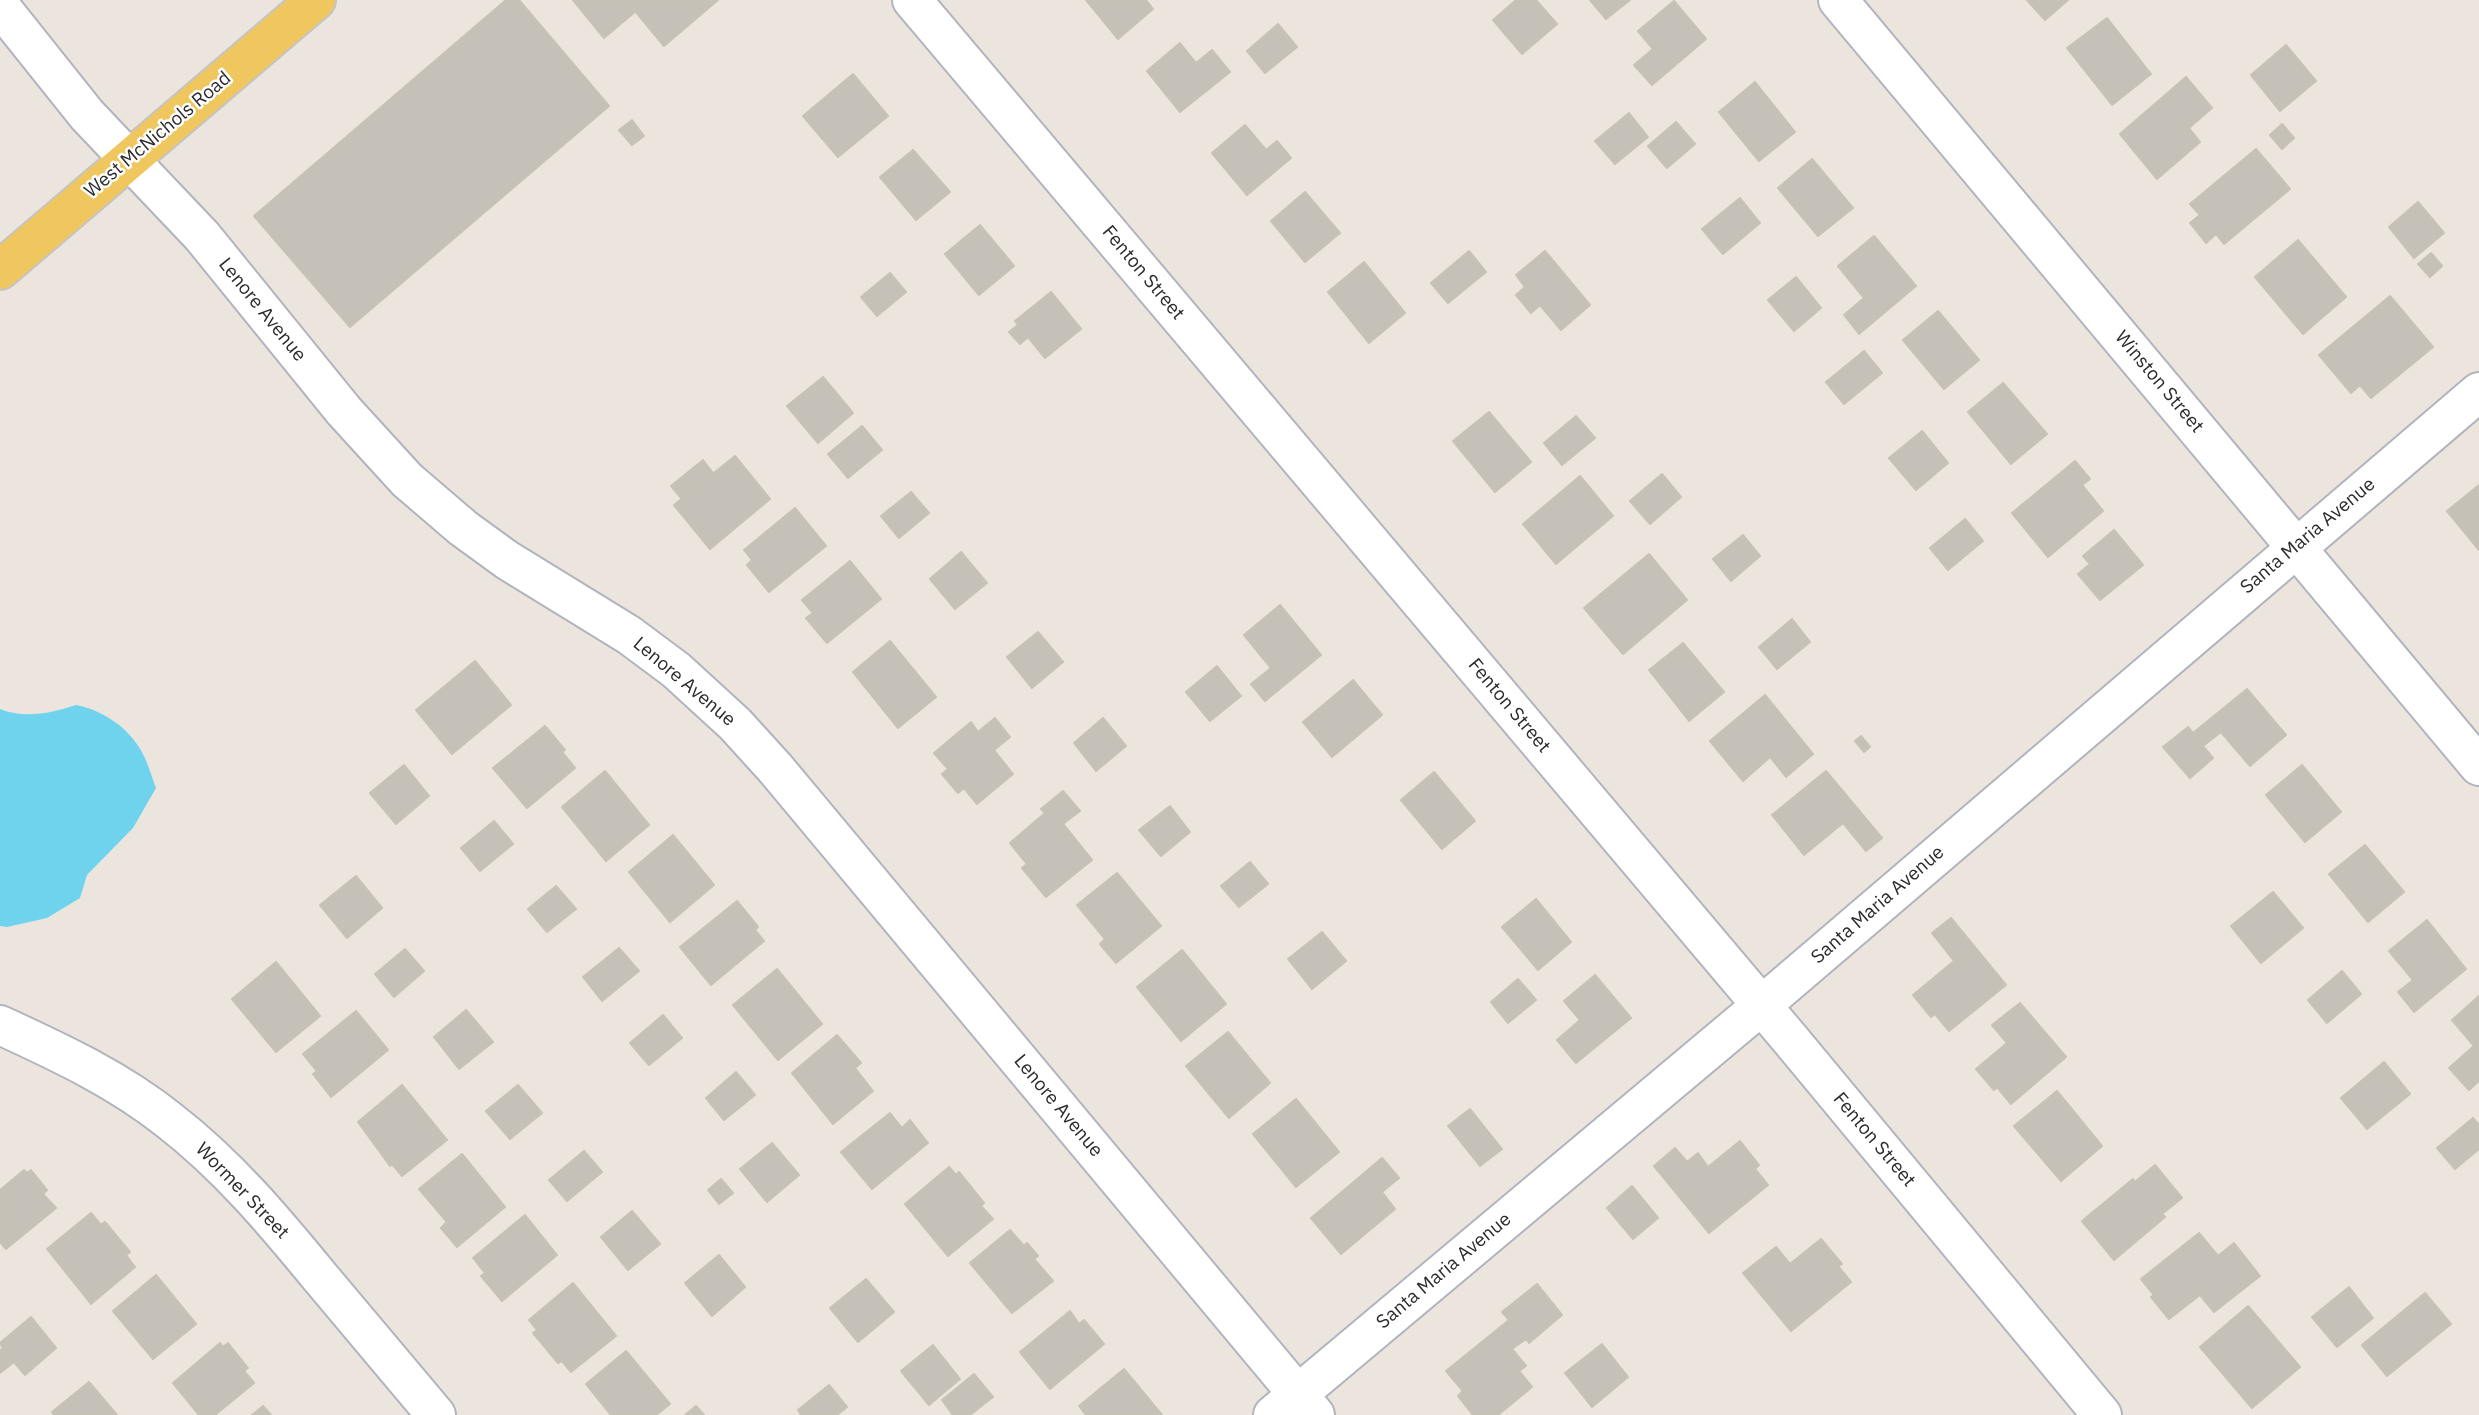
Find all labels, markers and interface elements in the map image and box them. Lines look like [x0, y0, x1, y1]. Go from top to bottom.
street label: West McNichols Road [80, 67, 236, 203]
street label: Fenton Street [1097, 221, 1189, 325]
street label: Lenore Avenue [213, 254, 311, 366]
street label: Winston Street [2110, 326, 2208, 438]
street label: Santa Maria Avenue [2236, 473, 2380, 599]
street label: Lenore Avenue [628, 633, 740, 731]
street label: Fenton Street [1463, 654, 1555, 758]
street label: Santa Maria Avenue [1807, 841, 1949, 969]
street label: Lenore Avenue [1009, 1050, 1107, 1162]
street label: Fenton Street [1828, 1088, 1920, 1192]
street label: Wormer Street [190, 1138, 294, 1244]
street label: Santa Maria Avenue [1372, 1208, 1516, 1334]

